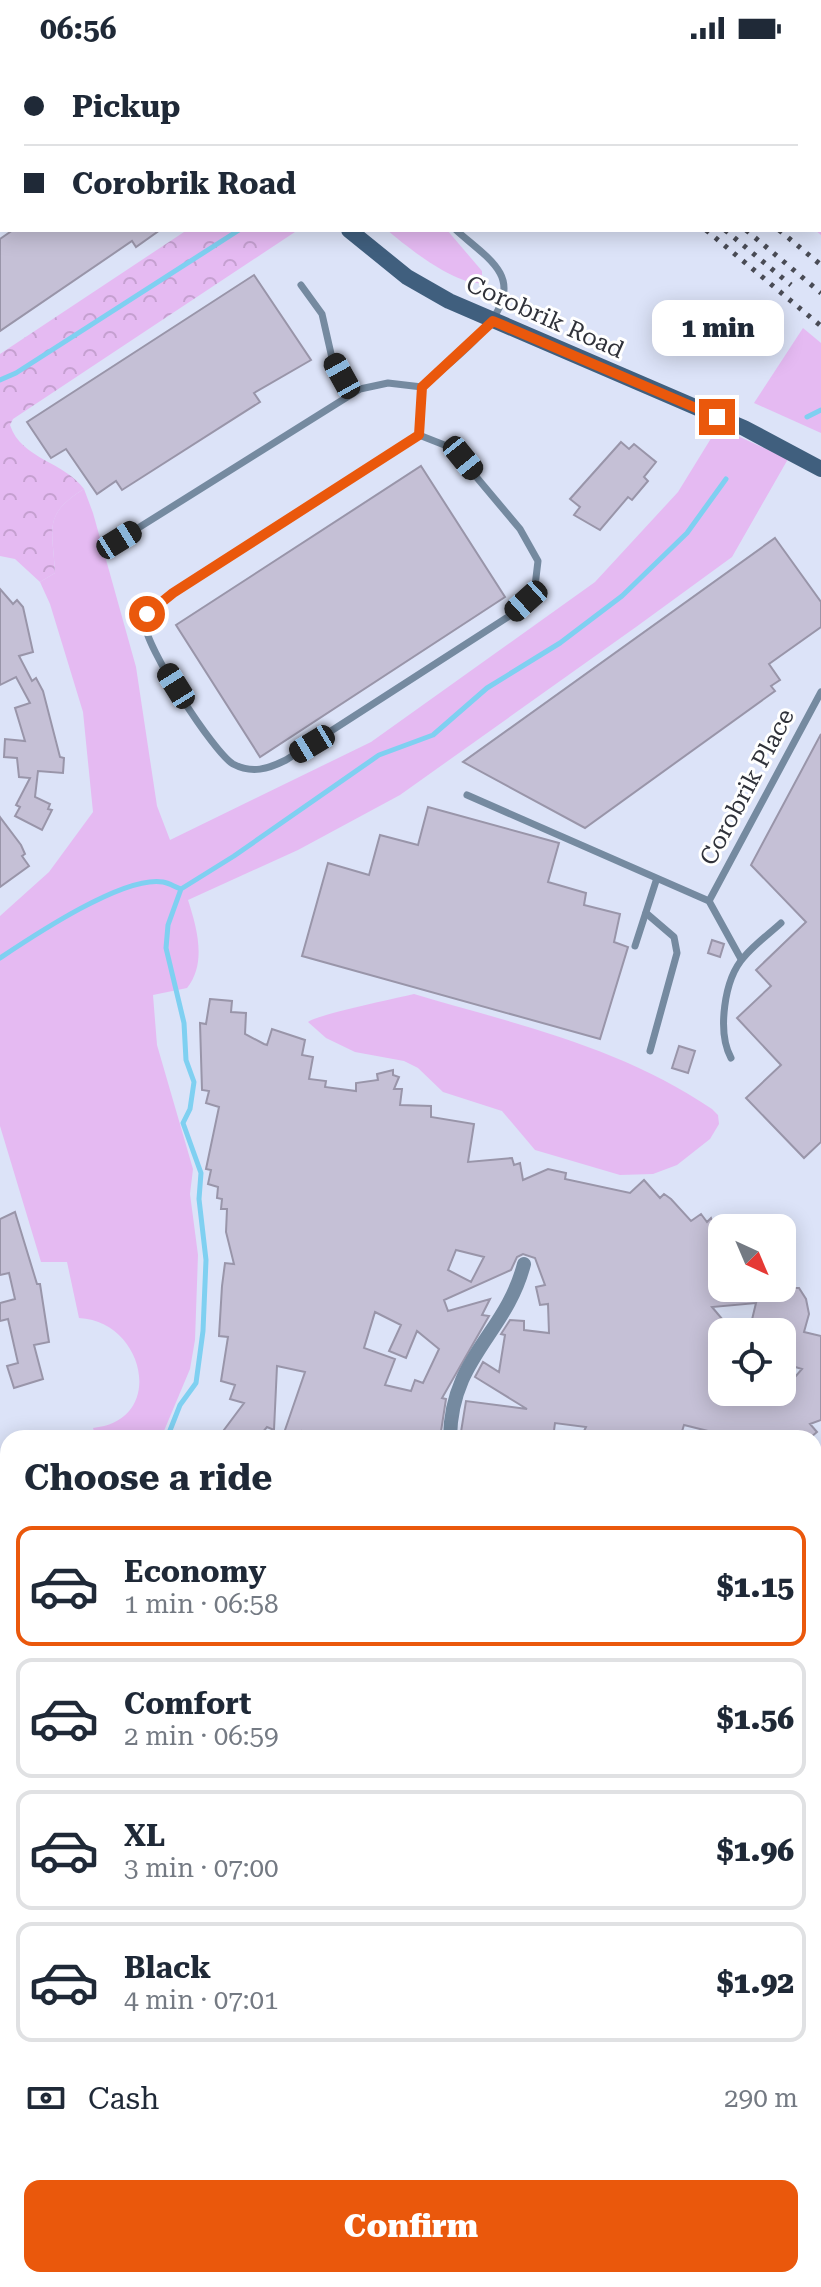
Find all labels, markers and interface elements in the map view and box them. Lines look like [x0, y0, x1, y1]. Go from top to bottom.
text: 06:56 [40, 11, 117, 46]
text: Pickup [72, 89, 180, 124]
text: Corobrik Road [72, 166, 296, 201]
street label: Corobrik Road [462, 270, 628, 364]
callout: 1 min [651, 301, 783, 357]
text: 1 min [681, 313, 755, 343]
car [320, 349, 364, 403]
route end [699, 399, 735, 435]
car [439, 432, 487, 484]
car [92, 517, 146, 563]
car [500, 576, 552, 626]
route start [129, 596, 165, 632]
car [153, 659, 199, 713]
street label: Corobrik Place [694, 704, 800, 870]
car [285, 721, 339, 767]
north arrow [708, 1214, 796, 1302]
map controls [708, 1214, 796, 1406]
button: locate [708, 1318, 796, 1406]
text: Choose a ride [24, 1457, 272, 1499]
icon: car [28, 1550, 100, 1622]
text: Economy [124, 1554, 266, 1589]
text: $1.15 [717, 1569, 794, 1604]
text: 1 min · 06:58 [124, 1589, 279, 1619]
icon: car [28, 1682, 100, 1754]
text: Comfort [124, 1686, 251, 1721]
text: $1.56 [717, 1701, 794, 1736]
text: 2 min · 06:59 [124, 1721, 279, 1751]
icon: car [28, 1814, 100, 1886]
text: XL [124, 1818, 165, 1853]
text: $1.96 [717, 1833, 794, 1868]
text: 3 min · 07:00 [124, 1853, 279, 1883]
icon: car [28, 1946, 100, 2018]
text: Black [124, 1950, 211, 1985]
text: $1.92 [717, 1965, 794, 2000]
text: 4 min · 07:01 [124, 1985, 279, 2015]
icon: cash [24, 2076, 68, 2120]
text: Cash [88, 2081, 159, 2116]
text: 290 m [724, 2083, 798, 2113]
button: Confirm [24, 2180, 798, 2272]

